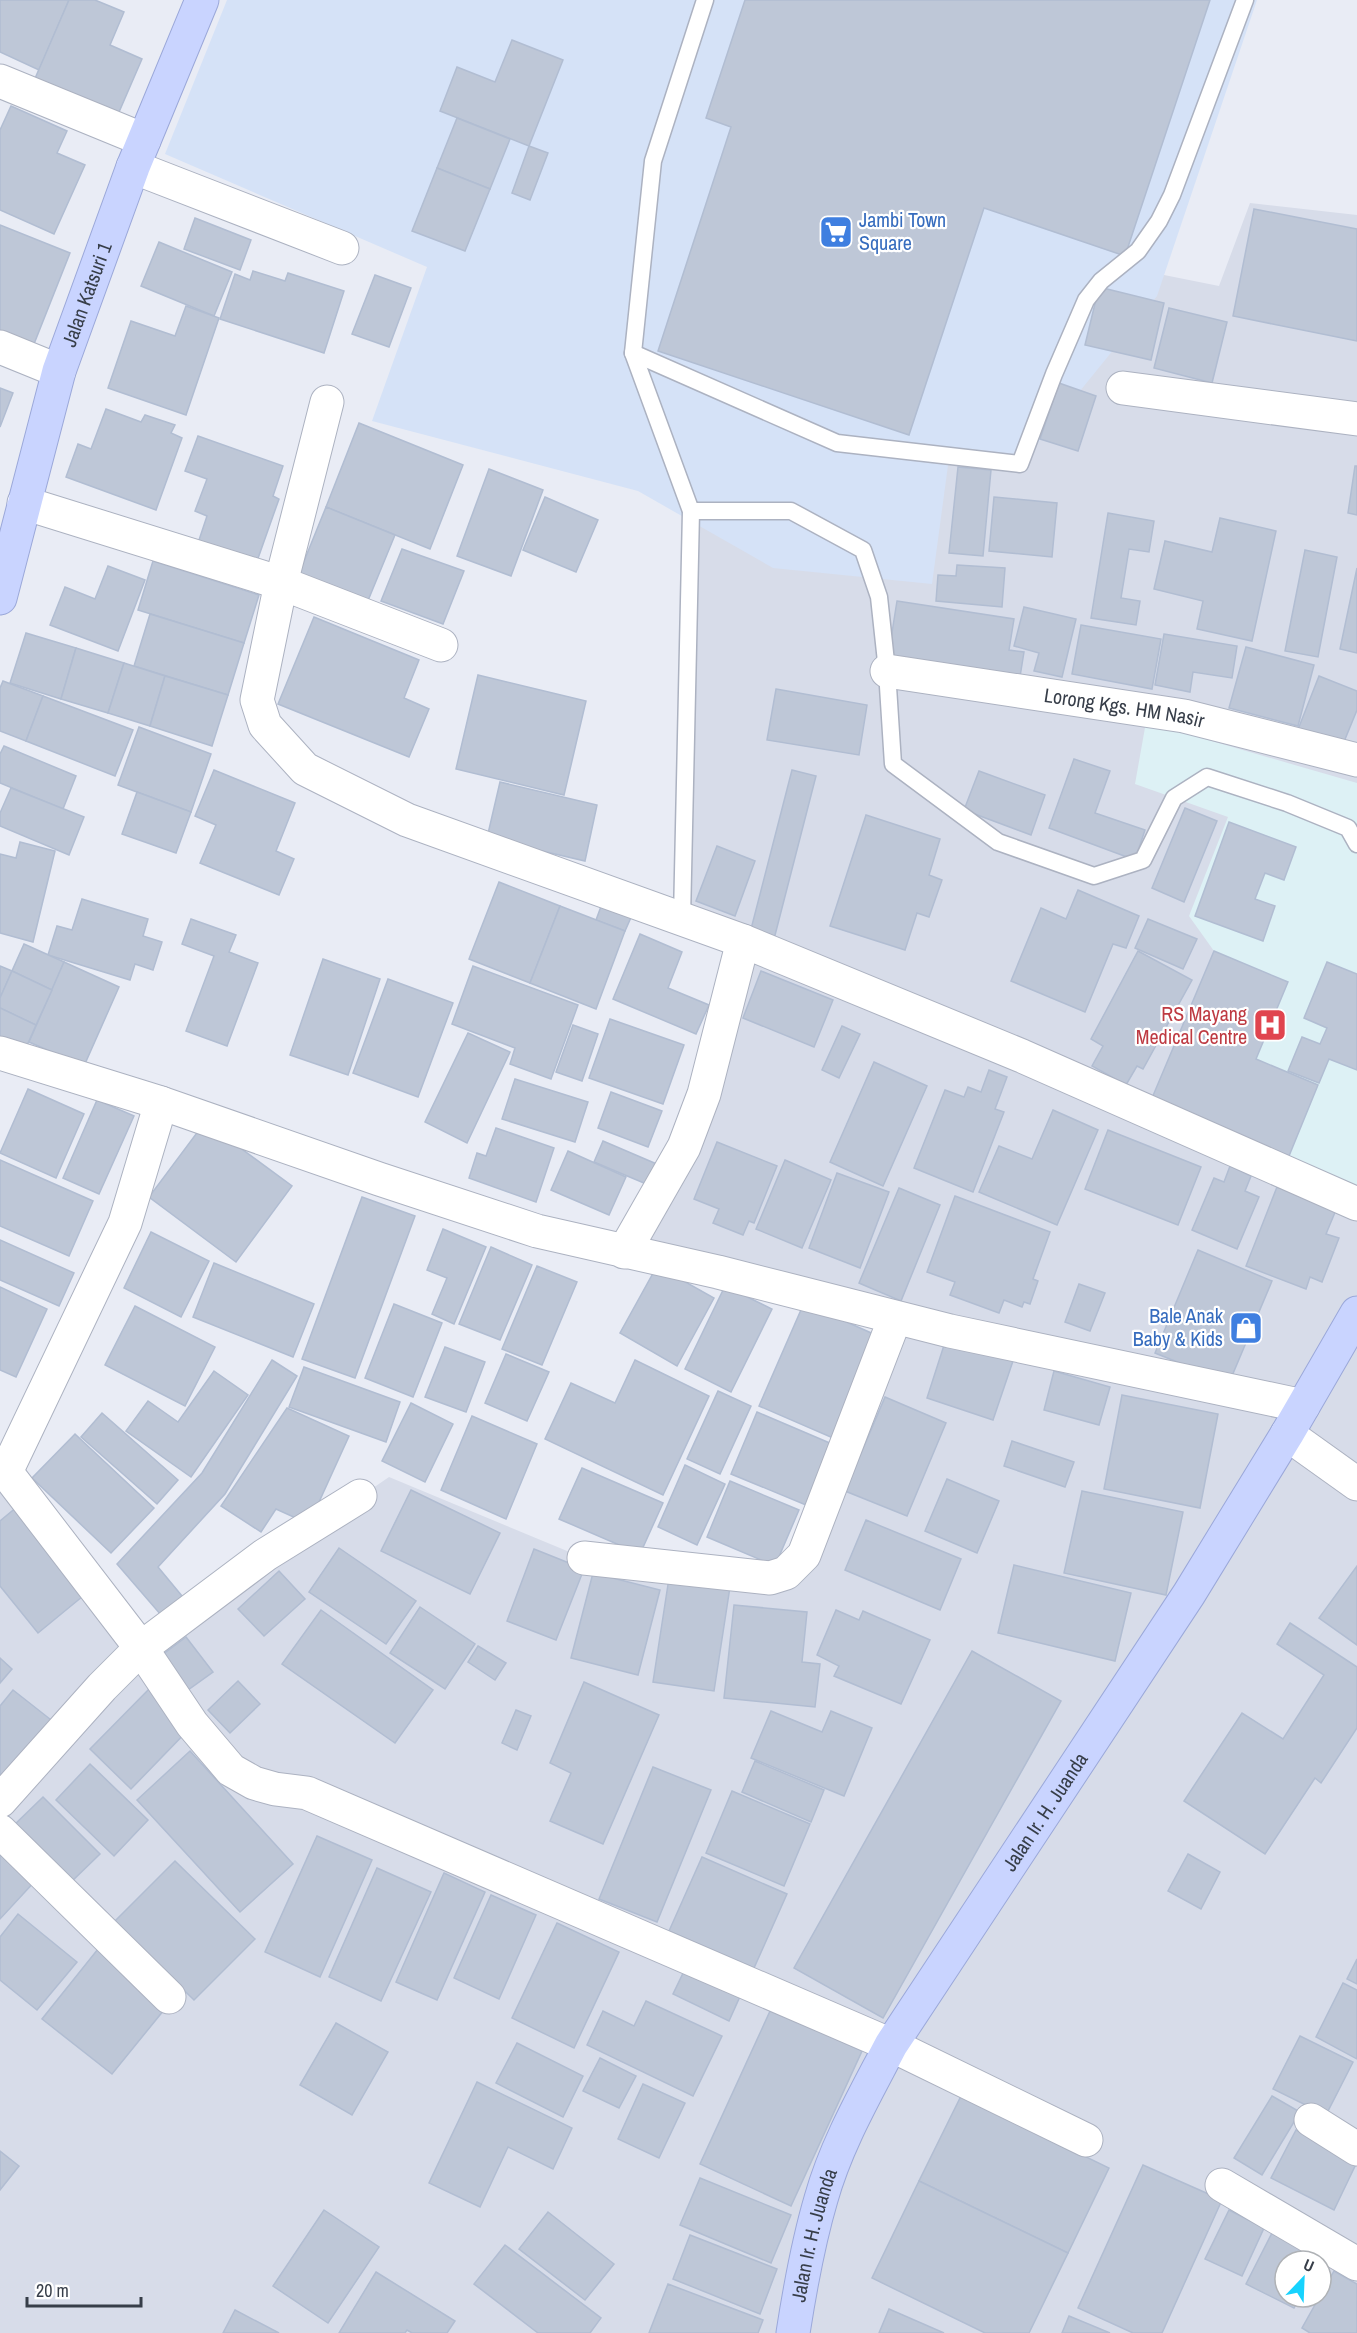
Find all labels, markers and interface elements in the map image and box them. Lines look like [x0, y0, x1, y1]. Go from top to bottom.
place label: Jambi Town Square [859, 206, 946, 256]
supermarket icon: Jambi Town Square [818, 214, 854, 250]
street label: Jalan Katsuri 1 [55, 238, 118, 350]
street label: Lorong Kgs. HM Nasir [1042, 681, 1208, 734]
place label: RS Mayang Medical Centre [1136, 1000, 1247, 1050]
hospital icon: RS Mayang Medical Centre [1252, 1007, 1288, 1043]
place label: Bale Anak Baby & Kids [1133, 1302, 1224, 1352]
shop icon: Bale Anak Baby & Kids [1228, 1310, 1264, 1346]
street label: Jalan Ir. H. Juanda [996, 1747, 1094, 1876]
street label: Jalan Ir. H. Juanda [784, 2164, 843, 2304]
north arrow [1273, 2249, 1333, 2309]
text: U [1300, 2253, 1318, 2277]
scale bar [27, 2270, 141, 2308]
text: 20 m [36, 2278, 69, 2303]

